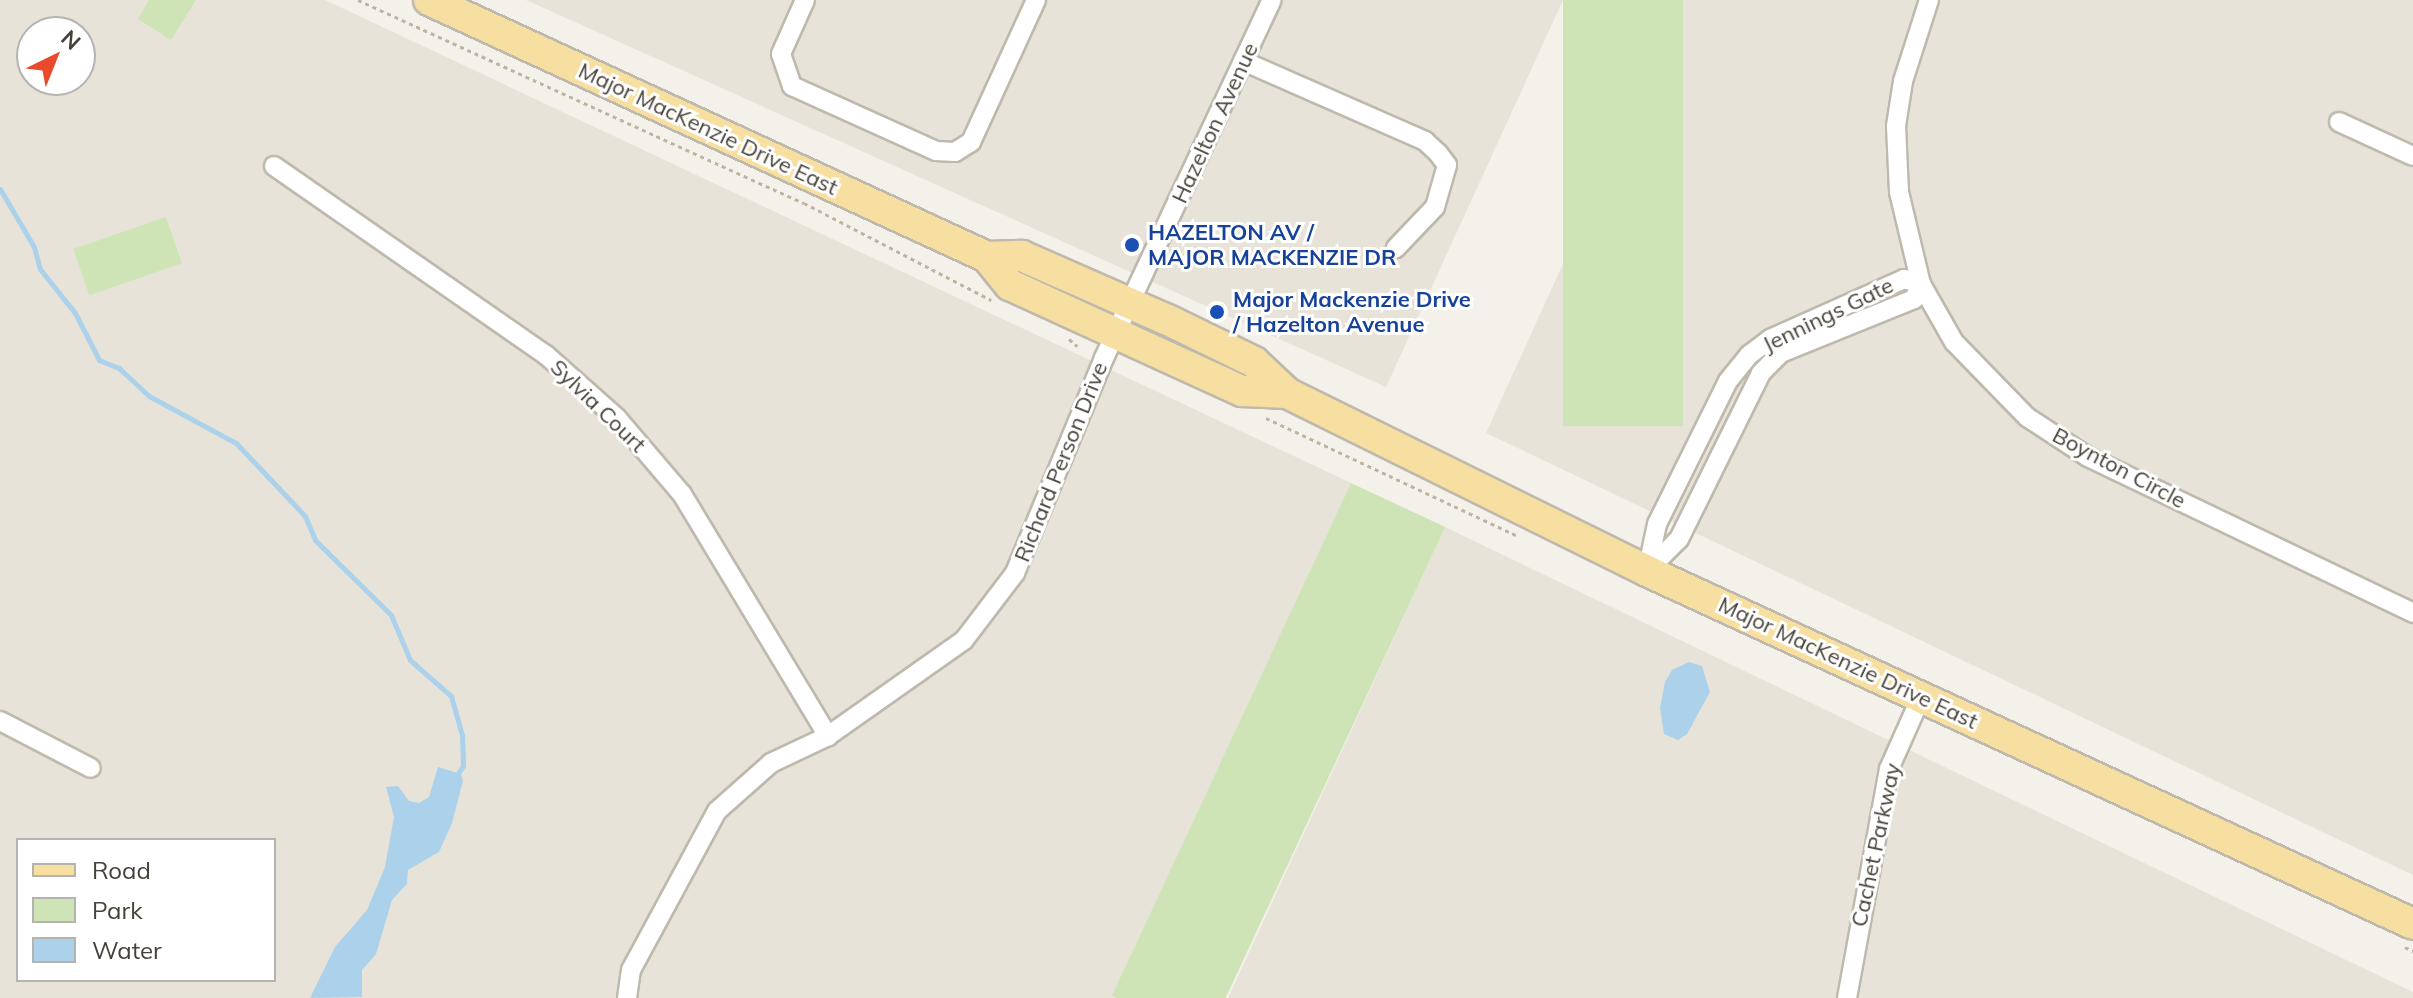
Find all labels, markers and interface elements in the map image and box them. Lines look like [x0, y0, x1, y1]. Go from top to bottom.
north arrow [16, 16, 96, 96]
text: N [55, 24, 87, 56]
street label: Hazelton Avenue [1166, 39, 1264, 207]
street label: Major MacKenzie Drive East [574, 57, 842, 201]
place label: HAZELTON AV / MAJOR MACKENZIE DR [1148, 219, 1397, 270]
marker: HAZELTON AV / MAJOR MACKENZIE DR [1123, 236, 1141, 254]
street label: Jennings Gate [1758, 272, 1898, 358]
place label: Major Mackenzie Drive / Hazelton Avenue [1233, 286, 1471, 338]
marker: Major Mackenzie Drive / Hazelton Avenue [1208, 303, 1226, 321]
street label: Sylvia Court [545, 354, 651, 458]
street label: Richard Person Drive [1009, 358, 1113, 566]
street label: Boynton Circle [2048, 422, 2190, 514]
street label: Major MacKenzie Drive East [1714, 591, 1982, 735]
street label: Cachet Parkway [1846, 761, 1906, 929]
legend [16, 838, 276, 982]
text: Road [92, 855, 151, 885]
text: Park [92, 895, 143, 925]
text: Water [92, 935, 162, 965]

